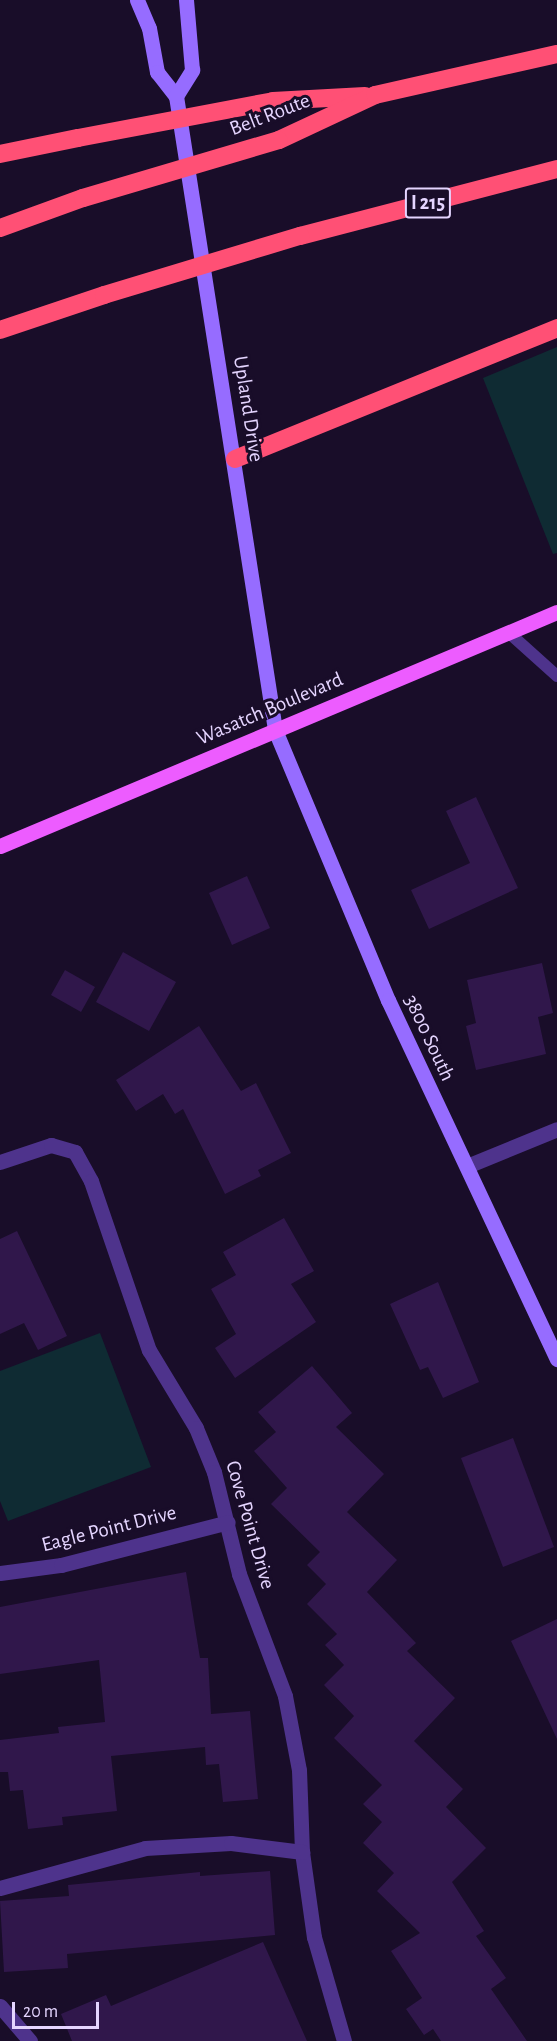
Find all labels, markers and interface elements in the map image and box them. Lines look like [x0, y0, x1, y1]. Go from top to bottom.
street label: Belt Route [226, 88, 314, 142]
road number: I 215 [404, 186, 452, 220]
street label: Upland Drive [227, 354, 269, 464]
street label: Wasatch Boulevard [193, 667, 347, 751]
street label: 3800 South [398, 991, 460, 1085]
street label: Cove Point Drive [220, 1458, 280, 1592]
street label: Eagle Point Drive [39, 1500, 179, 1558]
scale bar [15, 1990, 102, 2028]
text: 20 m [23, 2003, 58, 2021]

